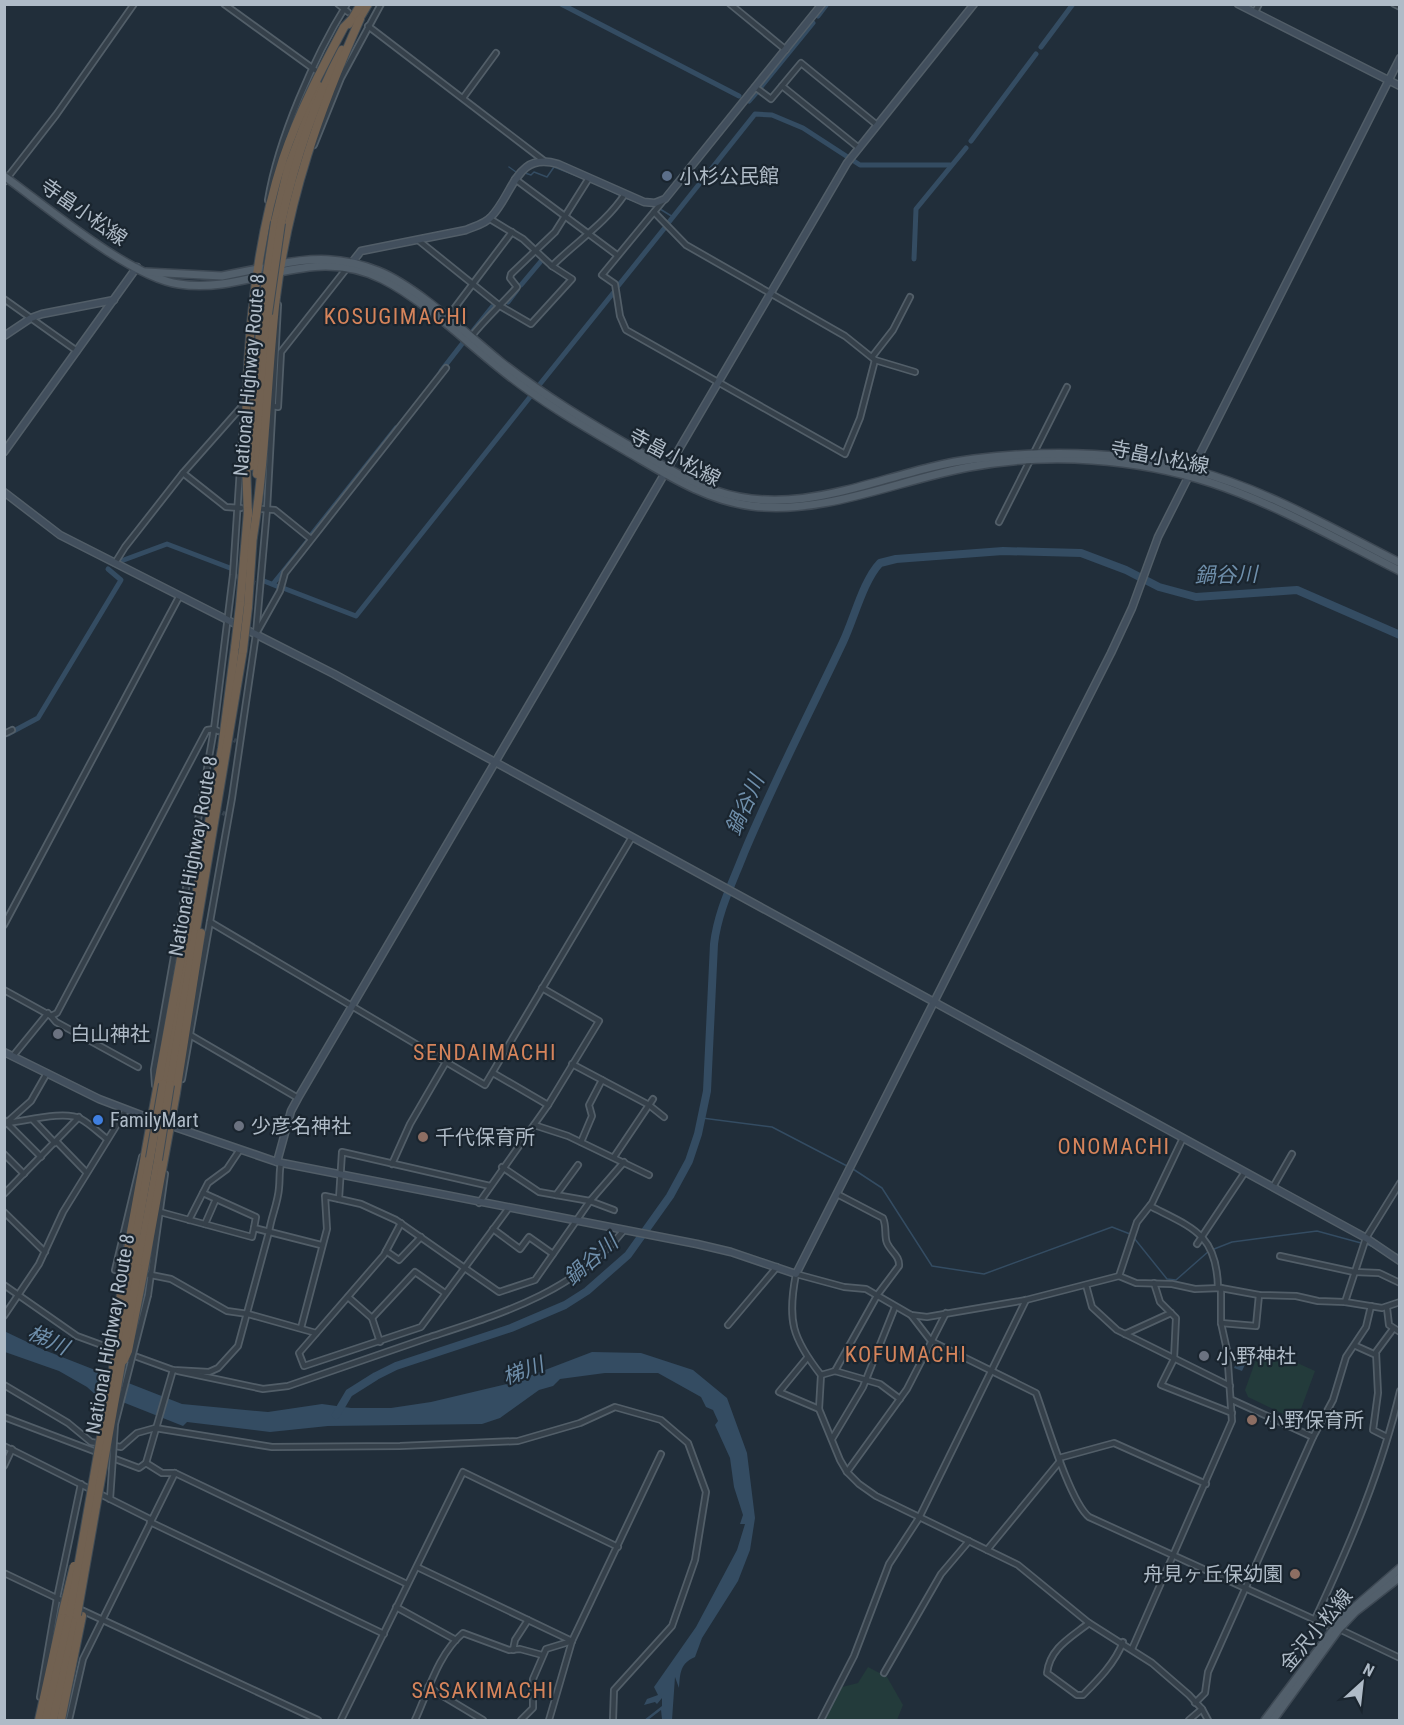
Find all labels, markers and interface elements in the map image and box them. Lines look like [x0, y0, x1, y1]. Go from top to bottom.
place label: 小杉公民館 [679, 164, 779, 188]
marker: 小杉公民館 [660, 169, 674, 183]
street label: 寺畠小松線 [36, 173, 132, 251]
street label: National Highway Route 8 [228, 273, 270, 477]
district label: KOSUGIMACHI [324, 304, 468, 329]
street label: 寺畠小松線 [625, 423, 725, 491]
street label: 寺畠小松線 [1109, 436, 1211, 478]
water label: 鍋谷川 [1194, 562, 1260, 588]
street label: National Highway Route 8 [164, 754, 222, 958]
water label: 鍋谷川 [721, 770, 770, 839]
place label: 白山神社 [70, 1022, 150, 1046]
marker: 白山神社 [51, 1027, 65, 1041]
district label: SENDAIMACHI [413, 1040, 557, 1065]
place label: FamilyMart [110, 1108, 199, 1132]
marker: FamilyMart [91, 1113, 105, 1127]
place label: 少彦名神社 [251, 1114, 351, 1138]
marker: 少彦名神社 [232, 1119, 246, 1133]
place label: 千代保育所 [435, 1125, 535, 1149]
marker: 千代保育所 [416, 1130, 430, 1144]
district label: ONOMACHI [1057, 1134, 1171, 1159]
water label: 鍋谷川 [559, 1229, 624, 1290]
street label: National Highway Route 8 [81, 1232, 139, 1436]
water label: 梯川 [24, 1320, 74, 1360]
district label: KOFUMACHI [845, 1342, 967, 1367]
place label: 小野神社 [1216, 1344, 1296, 1368]
marker: 小野神社 [1197, 1349, 1211, 1363]
water label: 梯川 [499, 1352, 549, 1389]
place label: 小野保育所 [1264, 1408, 1364, 1432]
marker: 小野保育所 [1245, 1413, 1259, 1427]
place label: 舟見ヶ丘保幼園 [1143, 1562, 1283, 1586]
marker: 舟見ヶ丘保幼園 [1288, 1567, 1302, 1581]
street label: 金沢小松線 [1275, 1584, 1357, 1676]
north arrow [1332, 1653, 1392, 1713]
text: N [1360, 1659, 1377, 1681]
district label: SASAKIMACHI [411, 1678, 555, 1703]

